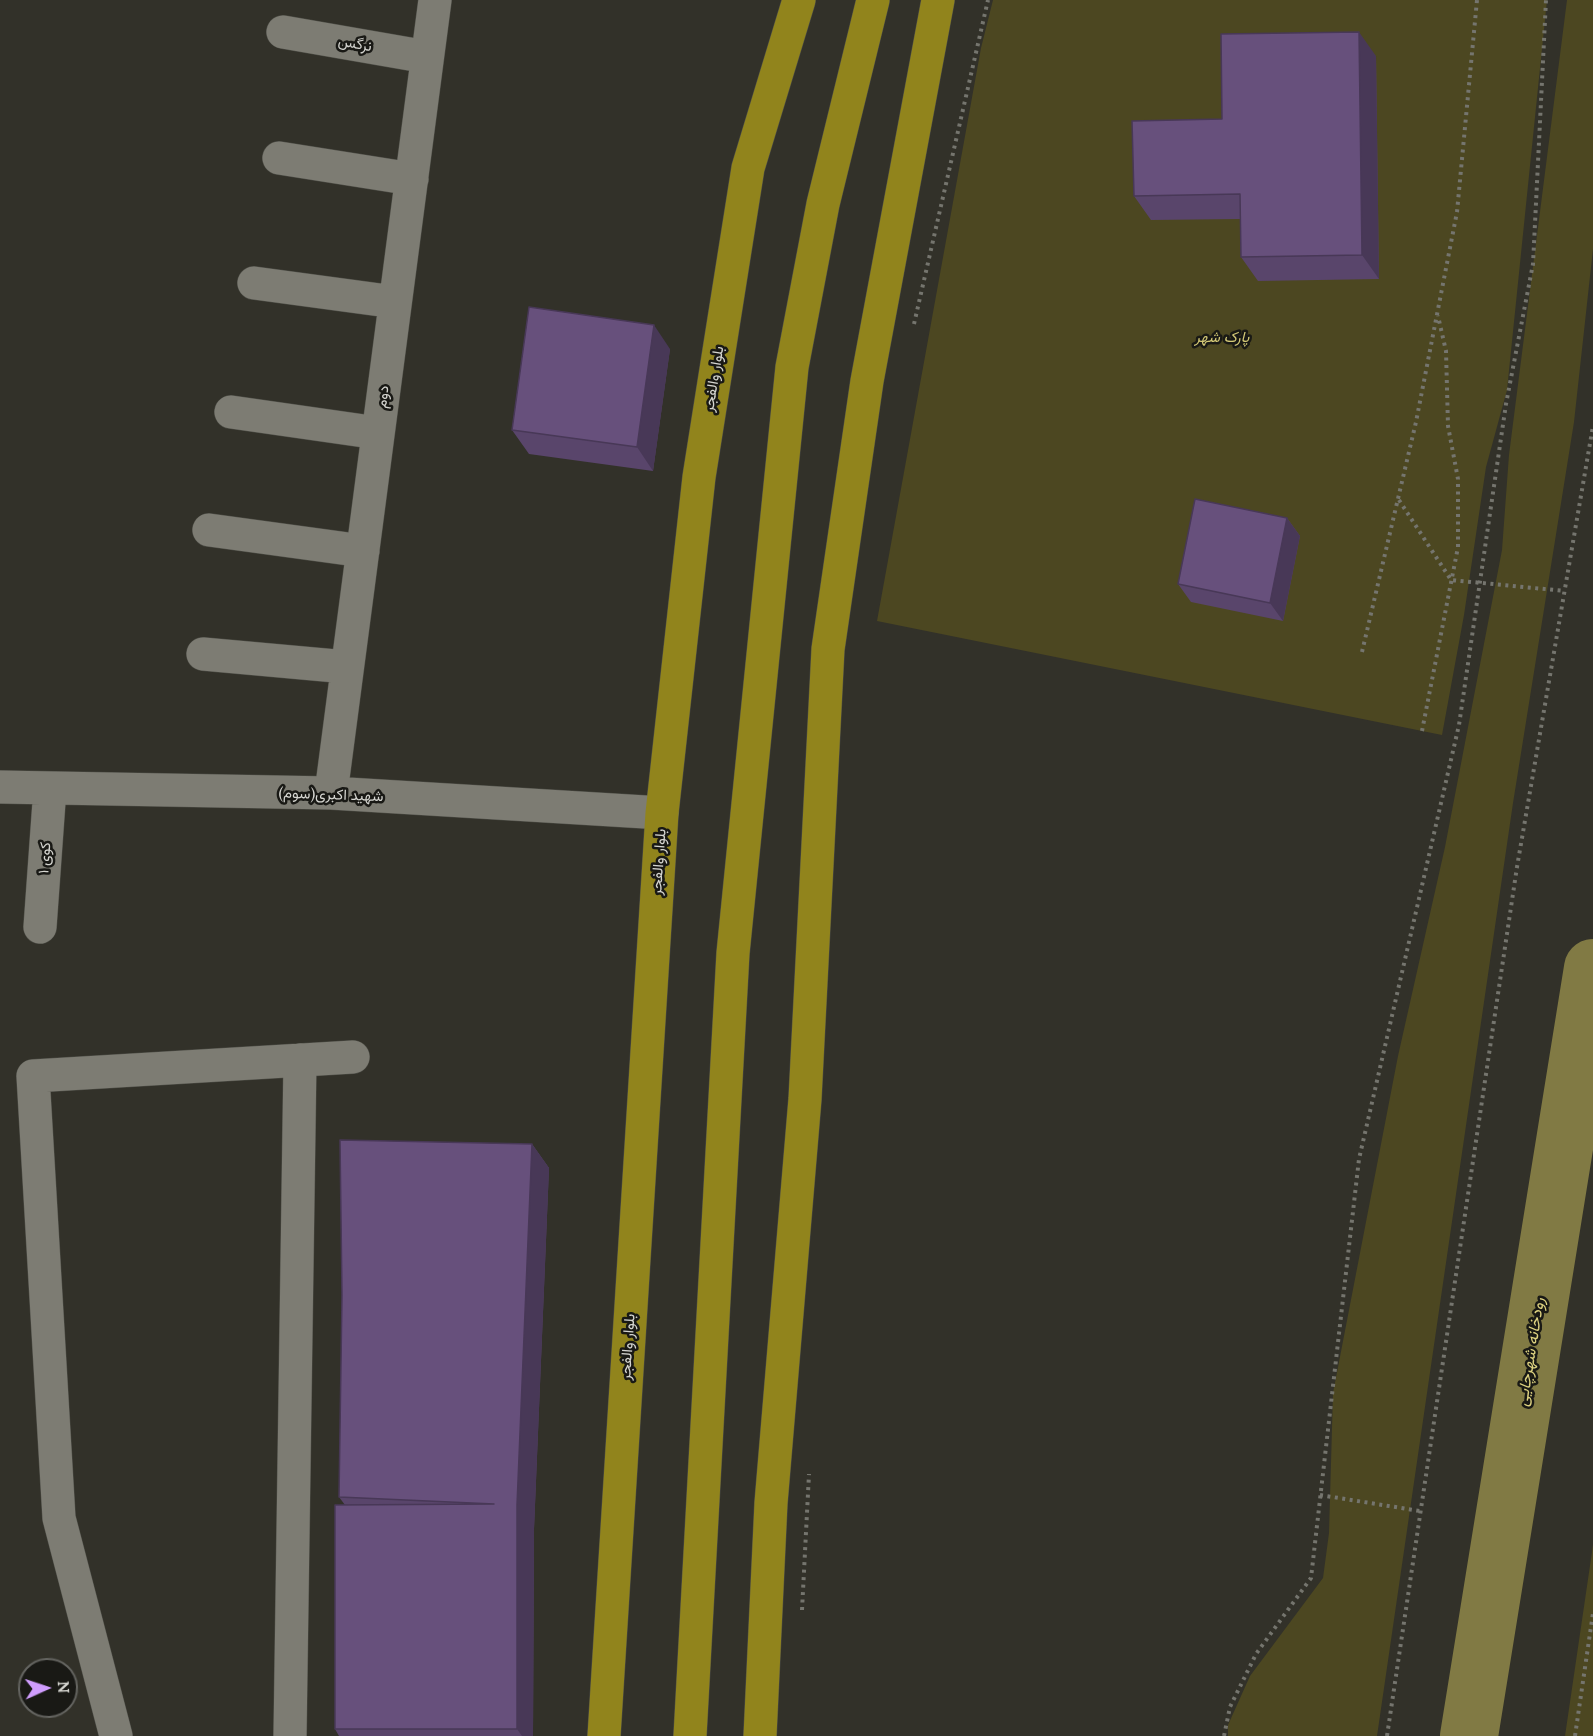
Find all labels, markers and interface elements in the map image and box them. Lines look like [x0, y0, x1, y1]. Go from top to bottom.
street label: نرگس [337, 32, 373, 56]
park label: پارک شهر [1195, 329, 1249, 347]
street label: بلوار والفجر [700, 345, 728, 413]
street label: دوم [373, 385, 393, 409]
street label: شهید اکبری(سوم) [278, 784, 384, 806]
street label: بلوار والفجر [648, 828, 670, 896]
street label: کوی ۱ [35, 841, 55, 875]
water label: رودخانه شهرچایی [1513, 1296, 1549, 1408]
street label: بلوار والفجر [617, 1313, 639, 1381]
north arrow [18, 1658, 78, 1718]
text: N [54, 1680, 74, 1694]

